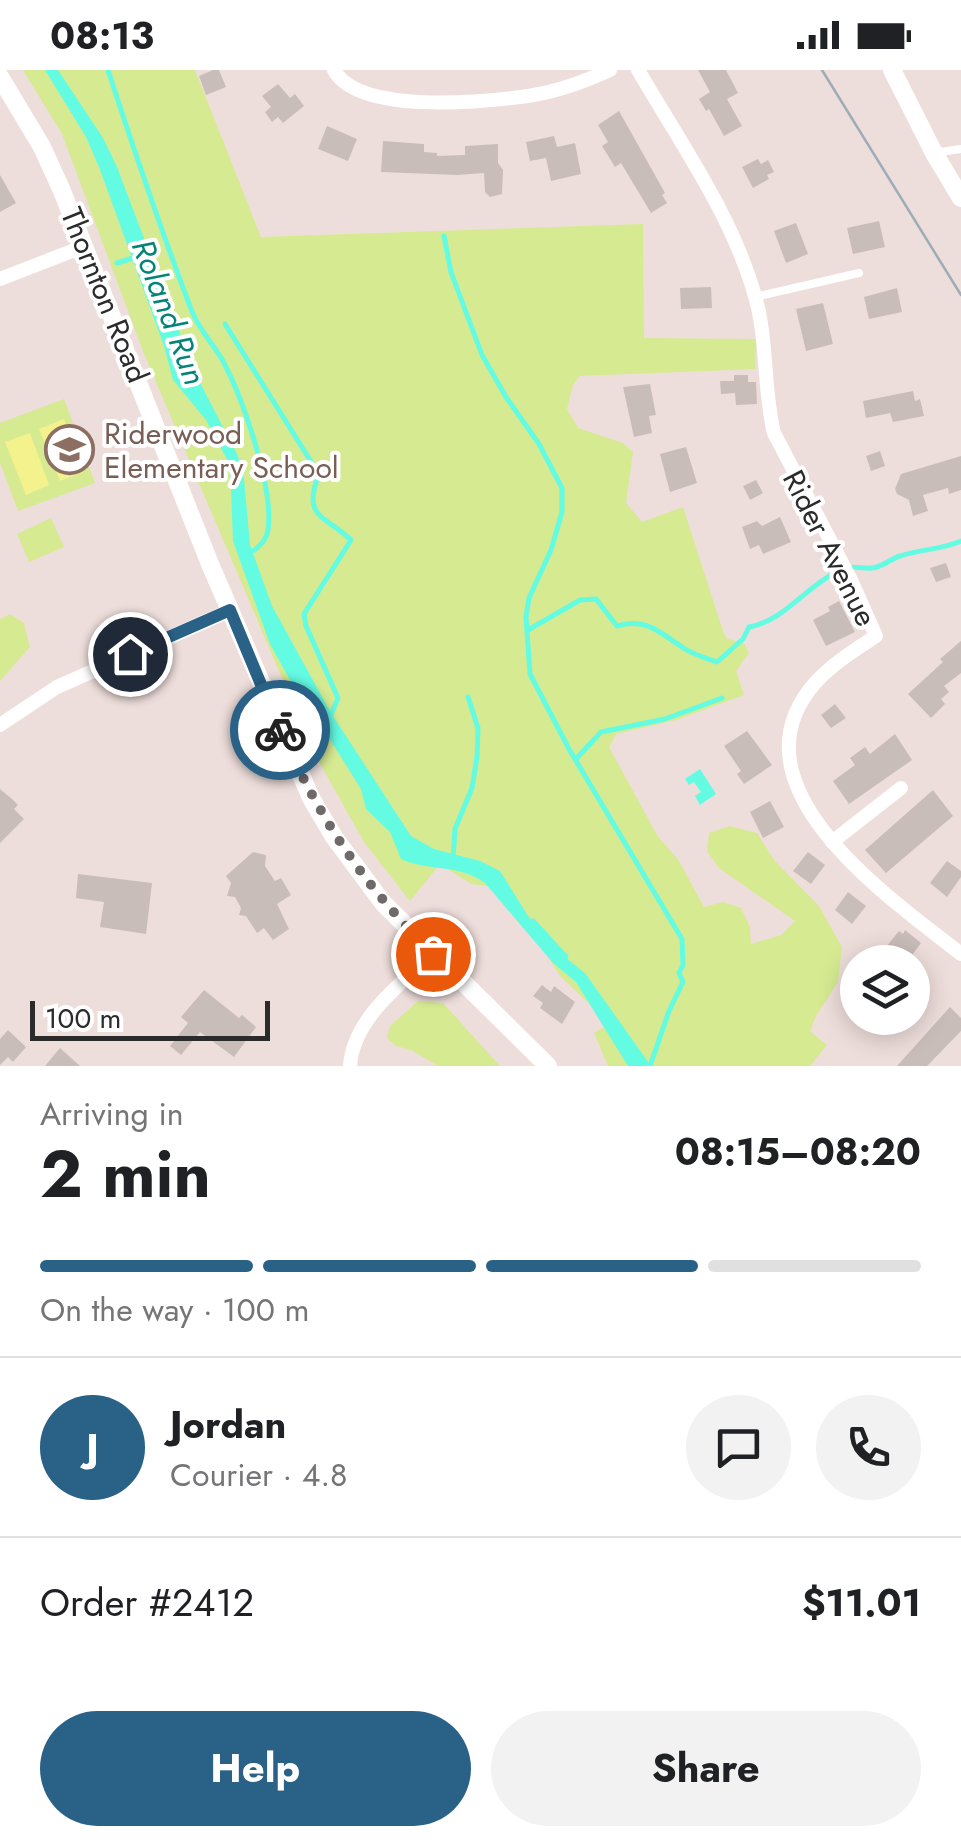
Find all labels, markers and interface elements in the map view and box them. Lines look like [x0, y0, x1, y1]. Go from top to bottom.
text: 08:13 [50, 8, 154, 63]
street label: Thornton Road [50, 201, 160, 389]
water label: Roland Run [120, 232, 218, 392]
place label: Riderwood Elementary School [104, 412, 339, 489]
school or university icon: Riderwood Elementary School [43, 424, 95, 476]
street label: Rider Avenue [772, 463, 888, 633]
pin [88, 612, 173, 697]
icon: home [103, 627, 158, 682]
courier [230, 680, 330, 780]
icon: bike [253, 703, 308, 758]
pin [391, 912, 476, 997]
icon: bag [406, 927, 461, 982]
map controls [840, 945, 930, 1035]
button: layers [840, 945, 930, 1035]
scale bar [30, 996, 270, 1040]
text: 100 m [45, 998, 121, 1039]
text: Arriving in [40, 1091, 184, 1137]
text: 08:15–08:20 [675, 1124, 921, 1179]
text: 2 min [40, 1127, 211, 1221]
text: On the way · 100 m [40, 1287, 309, 1333]
button: chat [686, 1395, 791, 1500]
button: phone [816, 1395, 921, 1500]
text: Jordan [170, 1397, 286, 1452]
text: J [86, 1420, 99, 1475]
text: Courier · 4.8 [170, 1452, 347, 1498]
text: Order #2412 [40, 1575, 254, 1630]
text: $11.01 [802, 1575, 921, 1630]
button: Help [40, 1711, 471, 1826]
button: Share [491, 1711, 921, 1826]

